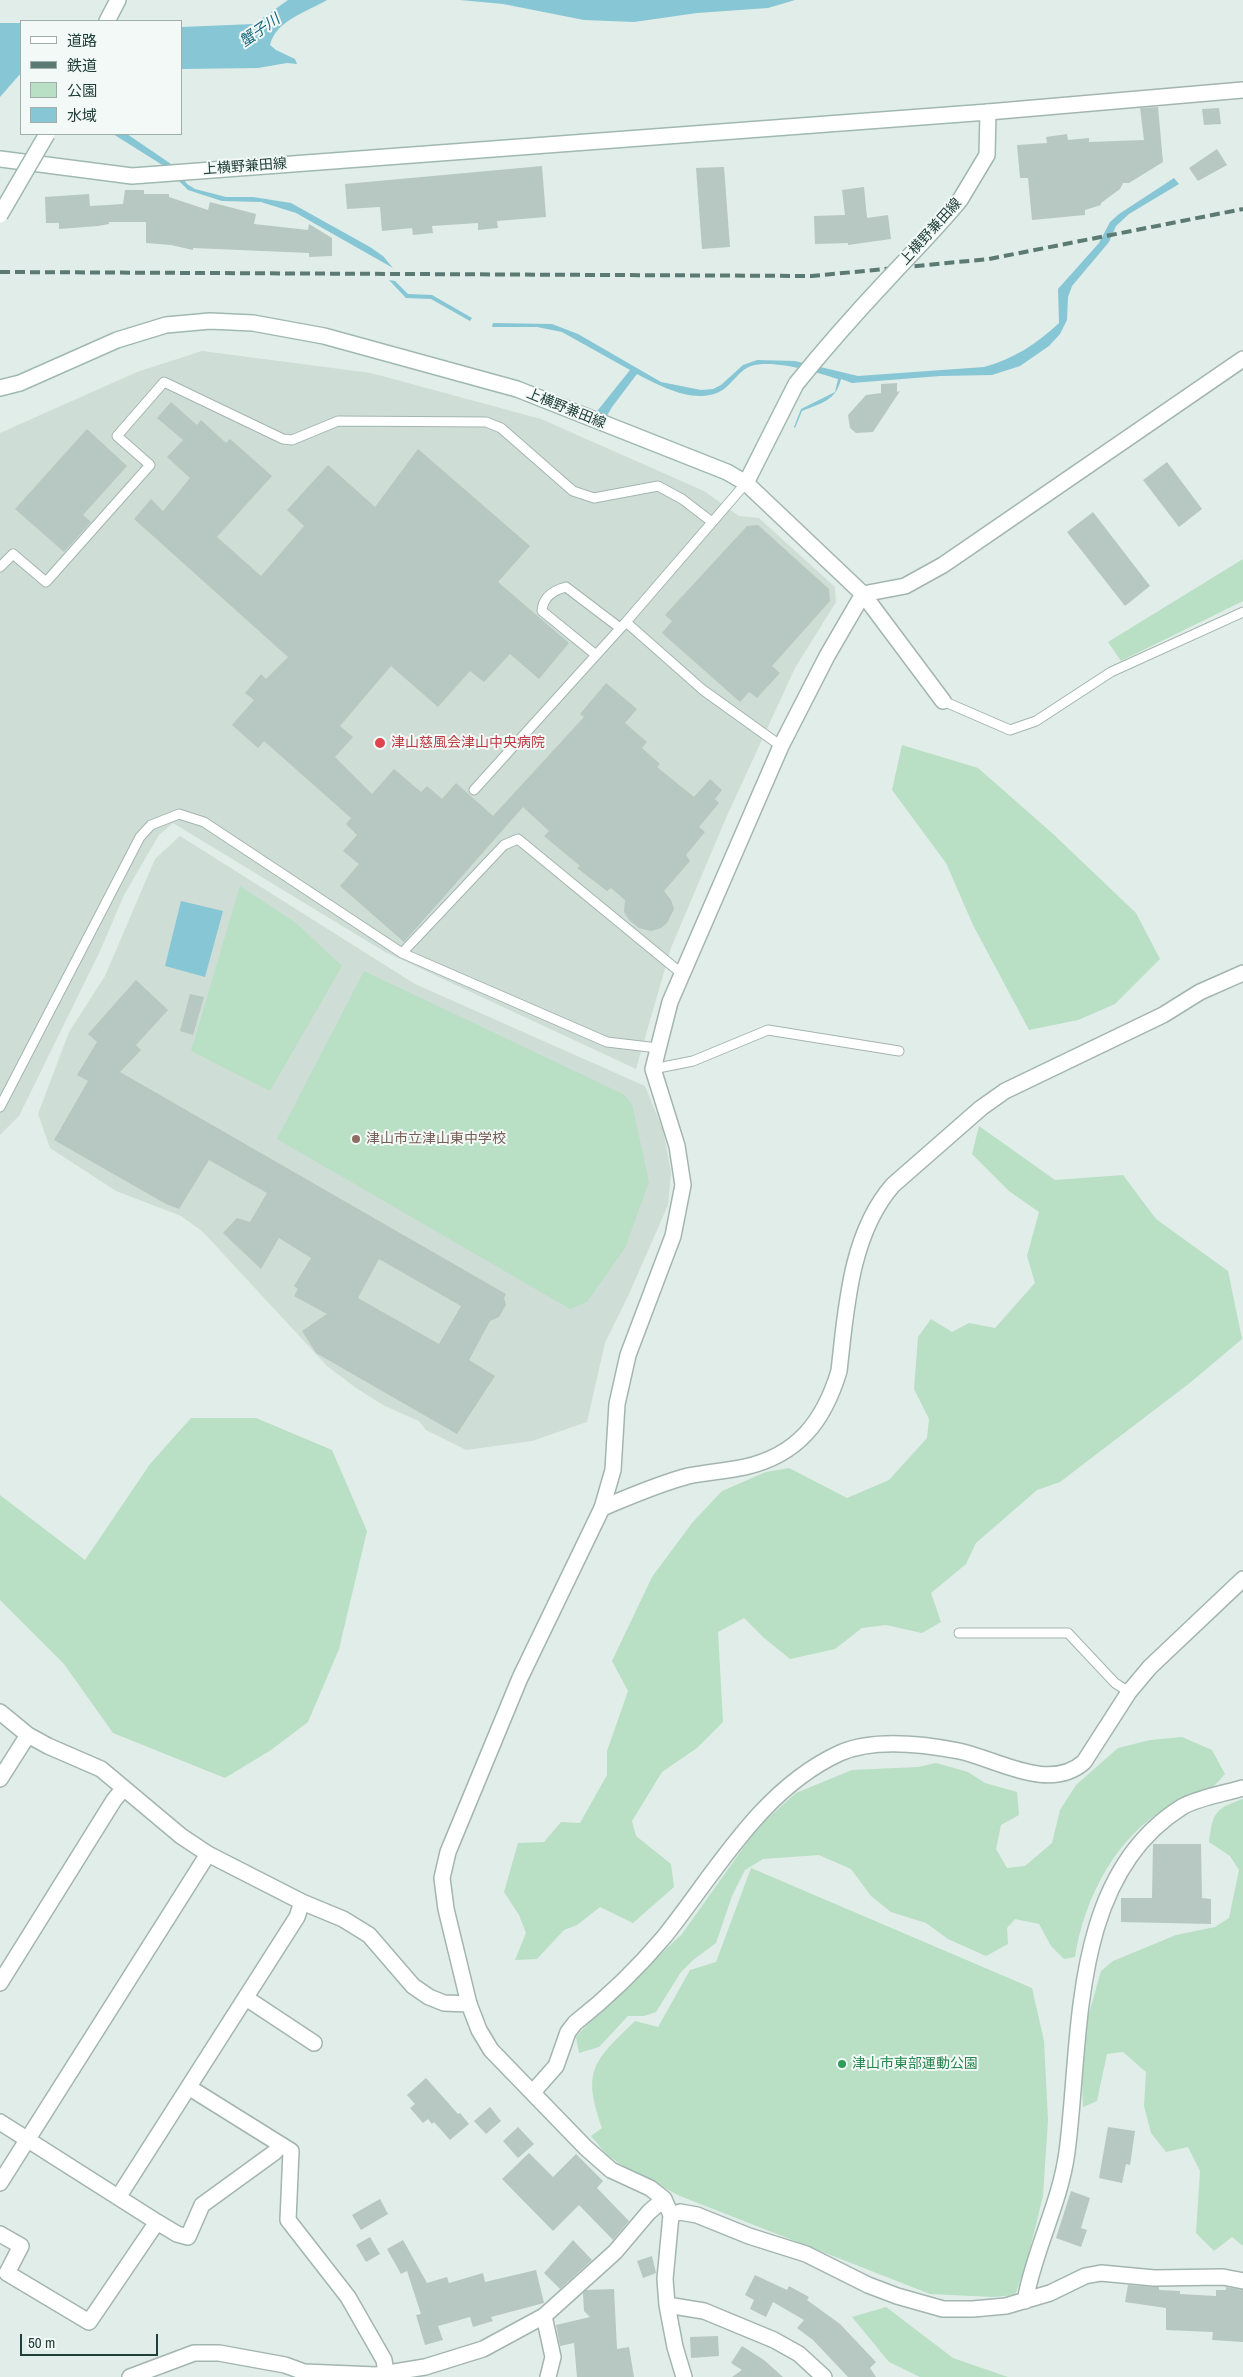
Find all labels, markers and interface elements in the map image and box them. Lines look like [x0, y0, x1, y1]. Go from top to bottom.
water label: 蟹子川 [236, 11, 284, 51]
legend [20, 20, 182, 135]
text: 道路 [67, 30, 97, 51]
text: 鉄道 [67, 55, 97, 76]
text: 公園 [67, 80, 97, 101]
text: 水域 [67, 105, 97, 126]
street label: 上横野兼田線 [203, 156, 287, 178]
street label: 上横野兼田線 [897, 195, 965, 269]
street label: 上横野兼田線 [524, 385, 608, 433]
place label: 津山慈風会津山中央病院 [391, 735, 545, 751]
marker: 津山慈風会津山中央病院 [373, 736, 387, 750]
place label: 津山市立津山東中学校 [366, 1131, 506, 1147]
marker: 津山市立津山東中学校 [350, 1133, 362, 1145]
place label: 津山市東部運動公園 [852, 2056, 978, 2072]
marker: 津山市東部運動公園 [836, 2058, 848, 2070]
scale bar [22, 2324, 160, 2356]
text: 50 m [28, 2332, 55, 2353]

